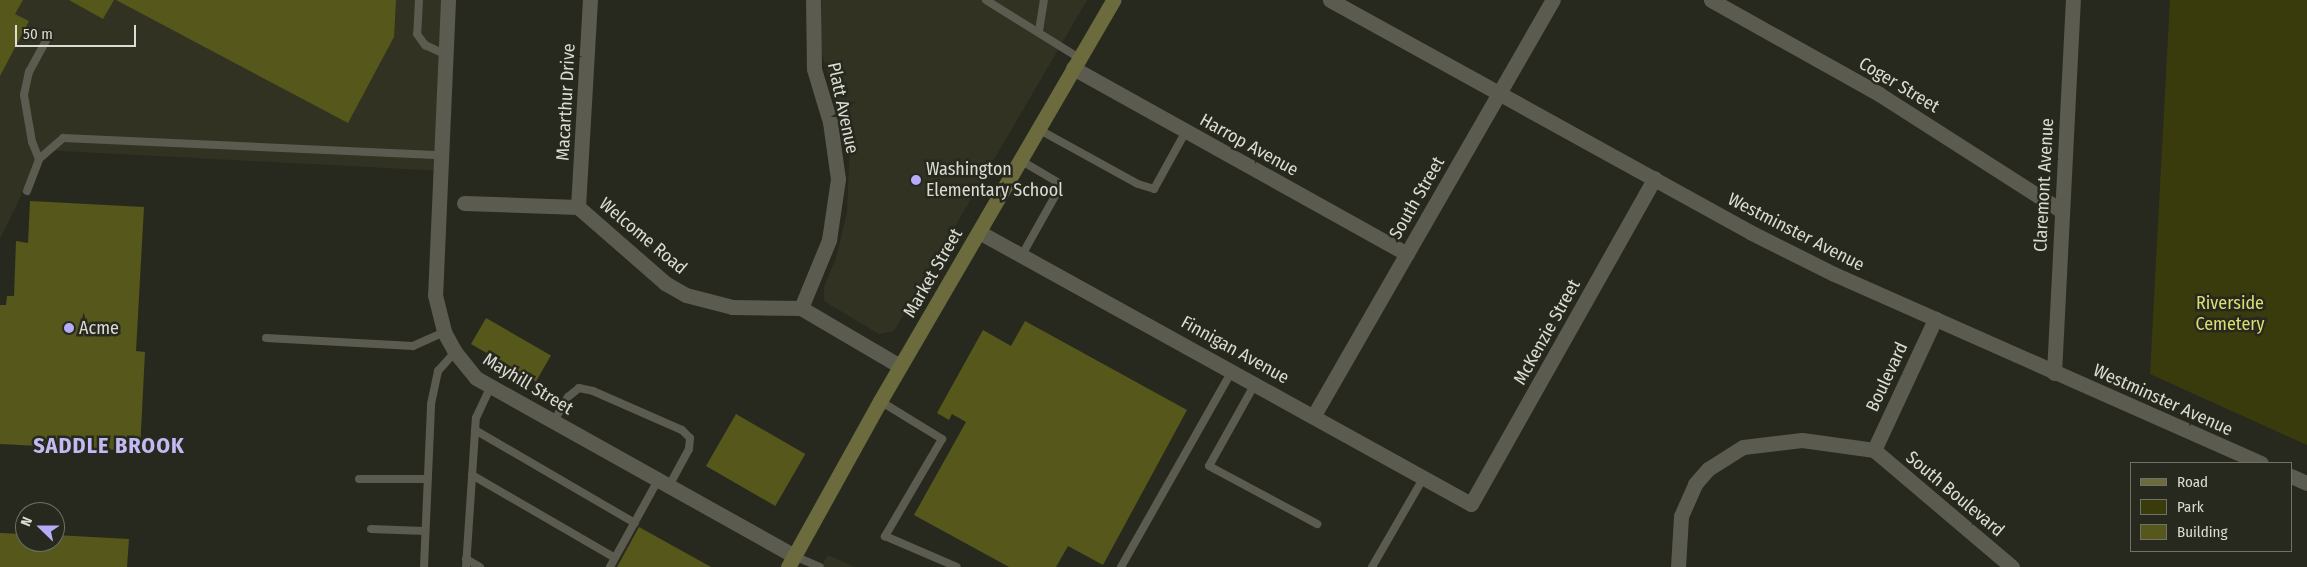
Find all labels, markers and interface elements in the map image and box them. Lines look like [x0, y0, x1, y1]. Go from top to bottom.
scale bar [18, 15, 139, 47]
text: 50 m [23, 25, 53, 43]
street label: Macarthur Drive [552, 43, 580, 161]
street label: Coger Street [1855, 53, 1943, 117]
street label: Platt Avenue [823, 60, 863, 156]
street label: Harrop Avenue [1196, 109, 1302, 181]
street label: Claremont Avenue [2030, 117, 2058, 253]
street label: South Street [1385, 153, 1449, 243]
place label: Washington Elementary School [926, 159, 1063, 202]
marker: Washington Elementary School [910, 174, 922, 186]
street label: Westminster Avenue [1724, 188, 1868, 276]
street label: Welcome Road [595, 193, 691, 279]
street label: Market Street [899, 225, 967, 321]
street label: McKenzie Street [1509, 276, 1585, 388]
park label: Riverside Cemetery [2195, 293, 2265, 336]
street label: Finnigan Avenue [1177, 311, 1293, 389]
place label: Acme [79, 317, 119, 339]
marker: Acme [63, 322, 75, 334]
street label: Boulevard [1862, 339, 1912, 415]
street label: Mayhill Street [479, 349, 577, 419]
street label: Westminster Avenue [2090, 360, 2236, 440]
district label: SADDLE BROOK [32, 433, 186, 459]
street label: South Boulevard [1901, 447, 2009, 541]
legend [2130, 462, 2292, 552]
text: Road [2177, 473, 2208, 491]
text: Park [2177, 498, 2204, 516]
north arrow [15, 502, 65, 552]
text: N [17, 515, 36, 529]
text: Building [2177, 523, 2228, 541]

